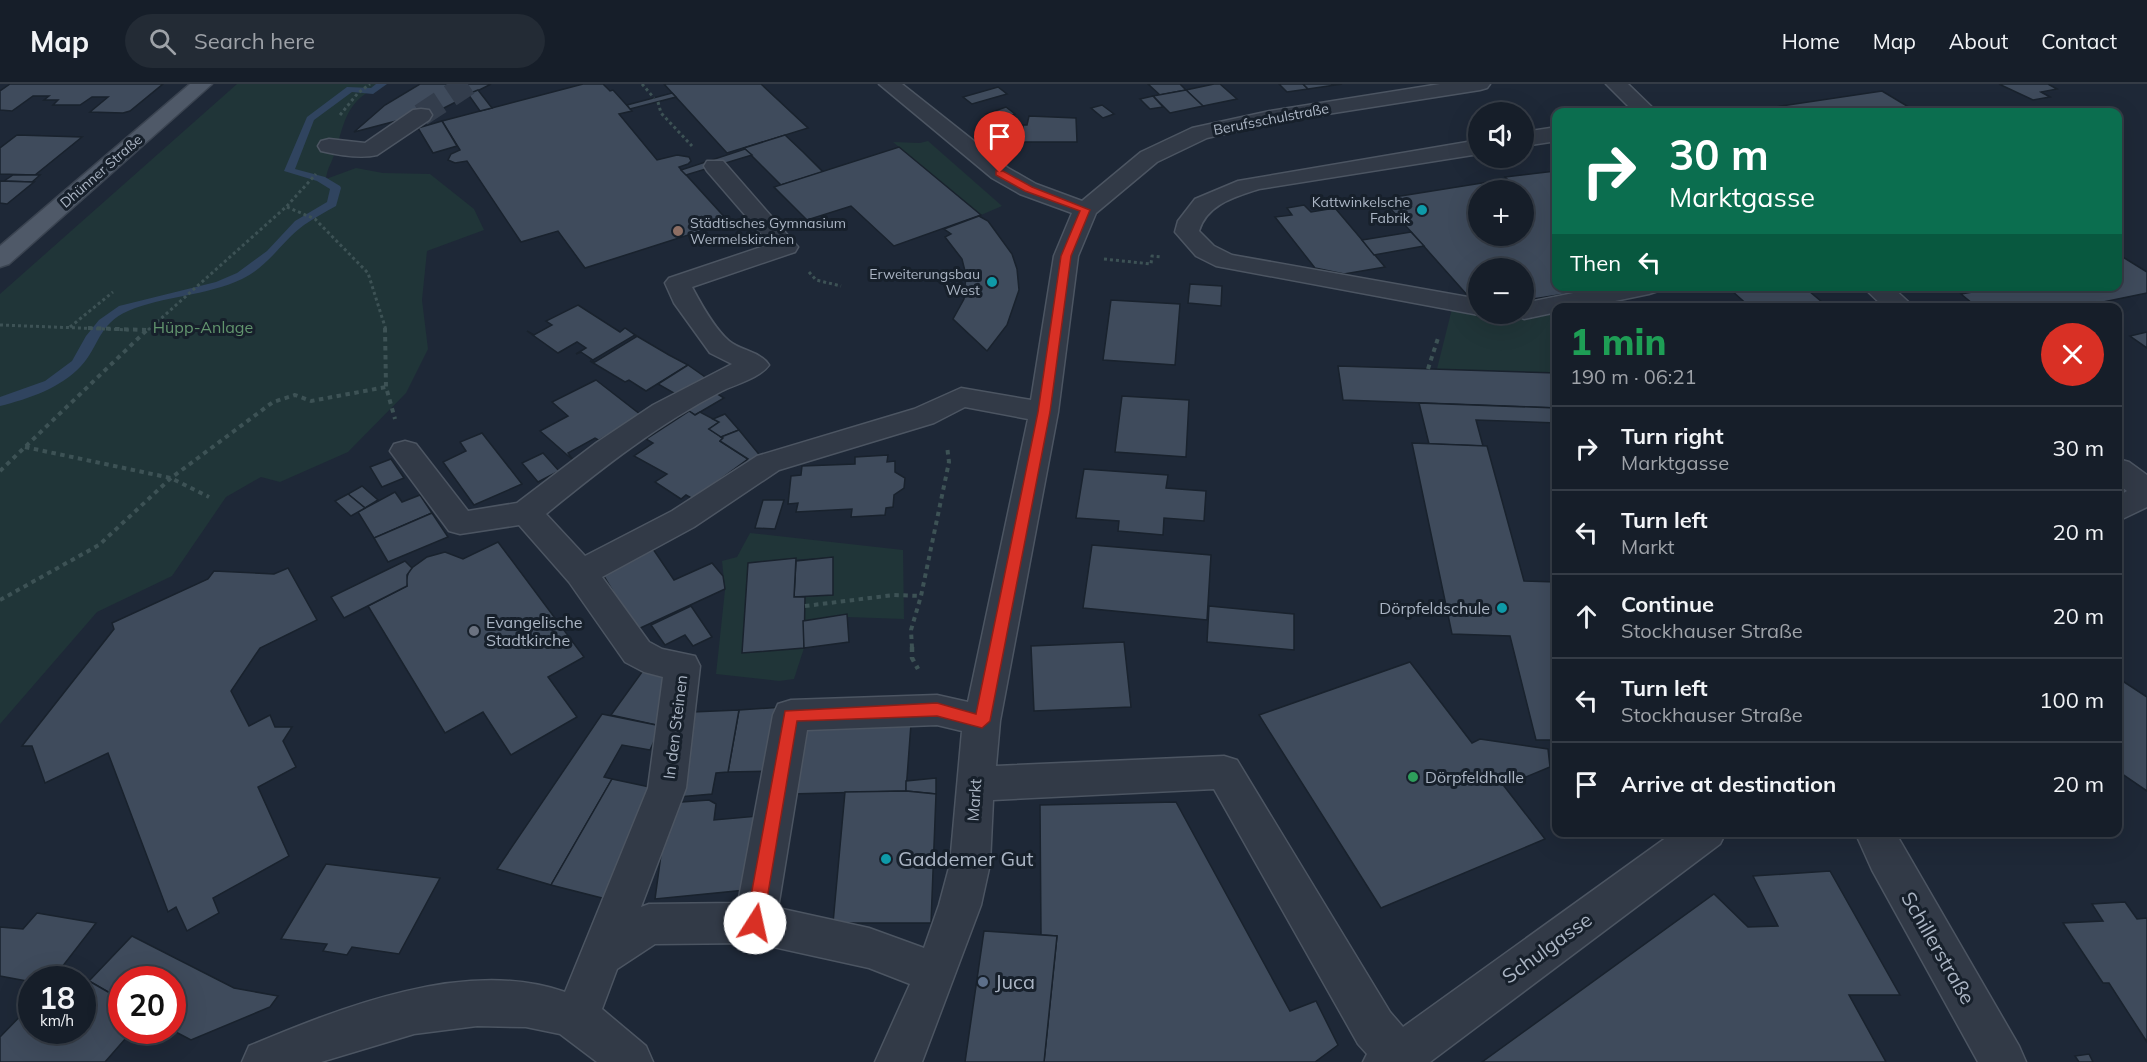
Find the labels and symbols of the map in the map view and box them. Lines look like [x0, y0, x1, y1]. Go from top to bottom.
street label: Berufsschulstraße [1212, 99, 1330, 139]
pin [974, 111, 1025, 173]
street label: Dhünner Straße [56, 130, 146, 212]
place label: Kattwinkelsche Fabrik [1312, 193, 1411, 227]
marker: Kattwinkelsche Fabrik [1415, 203, 1429, 217]
place label: Städtisches Gymnasium Wermelskirchen [690, 214, 846, 248]
marker: Städtisches Gymnasium Wermelskirchen [671, 224, 685, 238]
place label: Erweiterungsbau West [869, 265, 980, 299]
marker: Erweiterungsbau West [985, 275, 999, 289]
park label: Hüpp-Anlage [153, 317, 253, 337]
place label: Dörpfeldschule [1379, 598, 1490, 618]
marker: Dörpfeldschule [1495, 601, 1509, 615]
place label: Evangelische Stadtkirche [486, 612, 582, 650]
marker: Evangelische Stadtkirche [467, 624, 481, 638]
street label: In den Steinen [659, 674, 691, 780]
place label: Dörpfeldhalle [1425, 767, 1524, 787]
marker: Dörpfeldhalle [1406, 770, 1420, 784]
street label: Markt [963, 778, 985, 822]
place label: Gaddemer Gut [898, 846, 1034, 871]
marker: Gaddemer Gut [879, 852, 893, 866]
street label: Schillerstraße [1896, 887, 1981, 1009]
position arrow [723, 891, 787, 955]
street label: Schulgasse [1497, 907, 1597, 989]
speed limit sign: 20 [108, 966, 186, 1044]
place label: Juca [995, 969, 1035, 994]
marker: Juca [976, 975, 990, 989]

